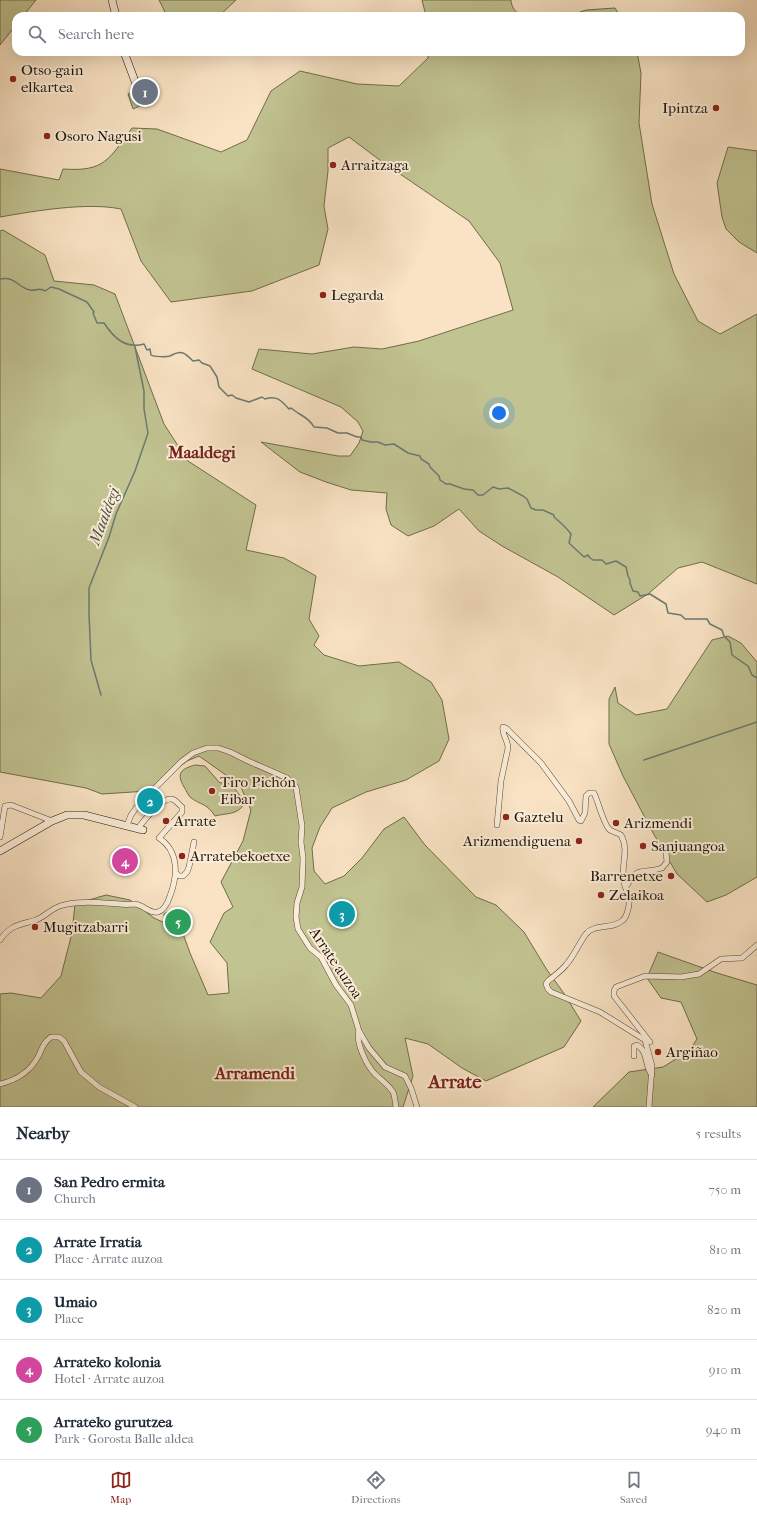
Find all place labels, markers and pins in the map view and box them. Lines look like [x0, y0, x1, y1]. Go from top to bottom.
place label: Otso-gain elkartea [21, 61, 84, 96]
marker: Otso-gain elkartea [8, 74, 18, 84]
pin: 1 [132, 77, 158, 107]
place label: Ipintza [662, 99, 709, 117]
marker: Ipintza [711, 103, 721, 113]
place label: Osoro Nagusi [55, 127, 142, 145]
marker: Osoro Nagusi [42, 131, 52, 141]
place label: Arraitzaga [340, 156, 410, 174]
marker: Arraitzaga [328, 160, 338, 170]
place label: Legarda [331, 286, 385, 304]
marker: Legarda [318, 290, 328, 300]
place label: Tiro Pichón Eibar [220, 773, 296, 808]
pin: 2 [137, 786, 163, 816]
marker: Tiro Pichón Eibar [207, 786, 217, 796]
place label: Gaztelu [514, 808, 564, 826]
place label: Arrate [173, 812, 217, 830]
marker: Gaztelu [501, 812, 511, 822]
place label: Arizmendi [623, 814, 693, 832]
marker: Arrate [161, 816, 171, 826]
marker: Arizmendi [611, 818, 621, 828]
place label: Arizmendiguena [462, 832, 572, 850]
marker: Arizmendiguena [574, 836, 584, 846]
place label: Sanjuangoa [651, 837, 726, 855]
marker: Sanjuangoa [638, 841, 648, 851]
pin: 4 [112, 846, 138, 876]
place label: Arratebekoetxe [189, 847, 291, 865]
marker: Arratebekoetxe [177, 851, 187, 861]
place label: Barrenetxe [590, 867, 664, 885]
marker: Barrenetxe [666, 871, 676, 881]
place label: Zelaikoa [609, 886, 665, 904]
marker: Zelaikoa [596, 890, 606, 900]
pin: 3 [329, 899, 355, 929]
pin: 5 [165, 907, 191, 937]
place label: Mugitzabarri [43, 918, 129, 936]
marker: Mugitzabarri [30, 922, 40, 932]
place label: Argiñao [665, 1043, 718, 1061]
marker: Argiñao [653, 1047, 663, 1057]

